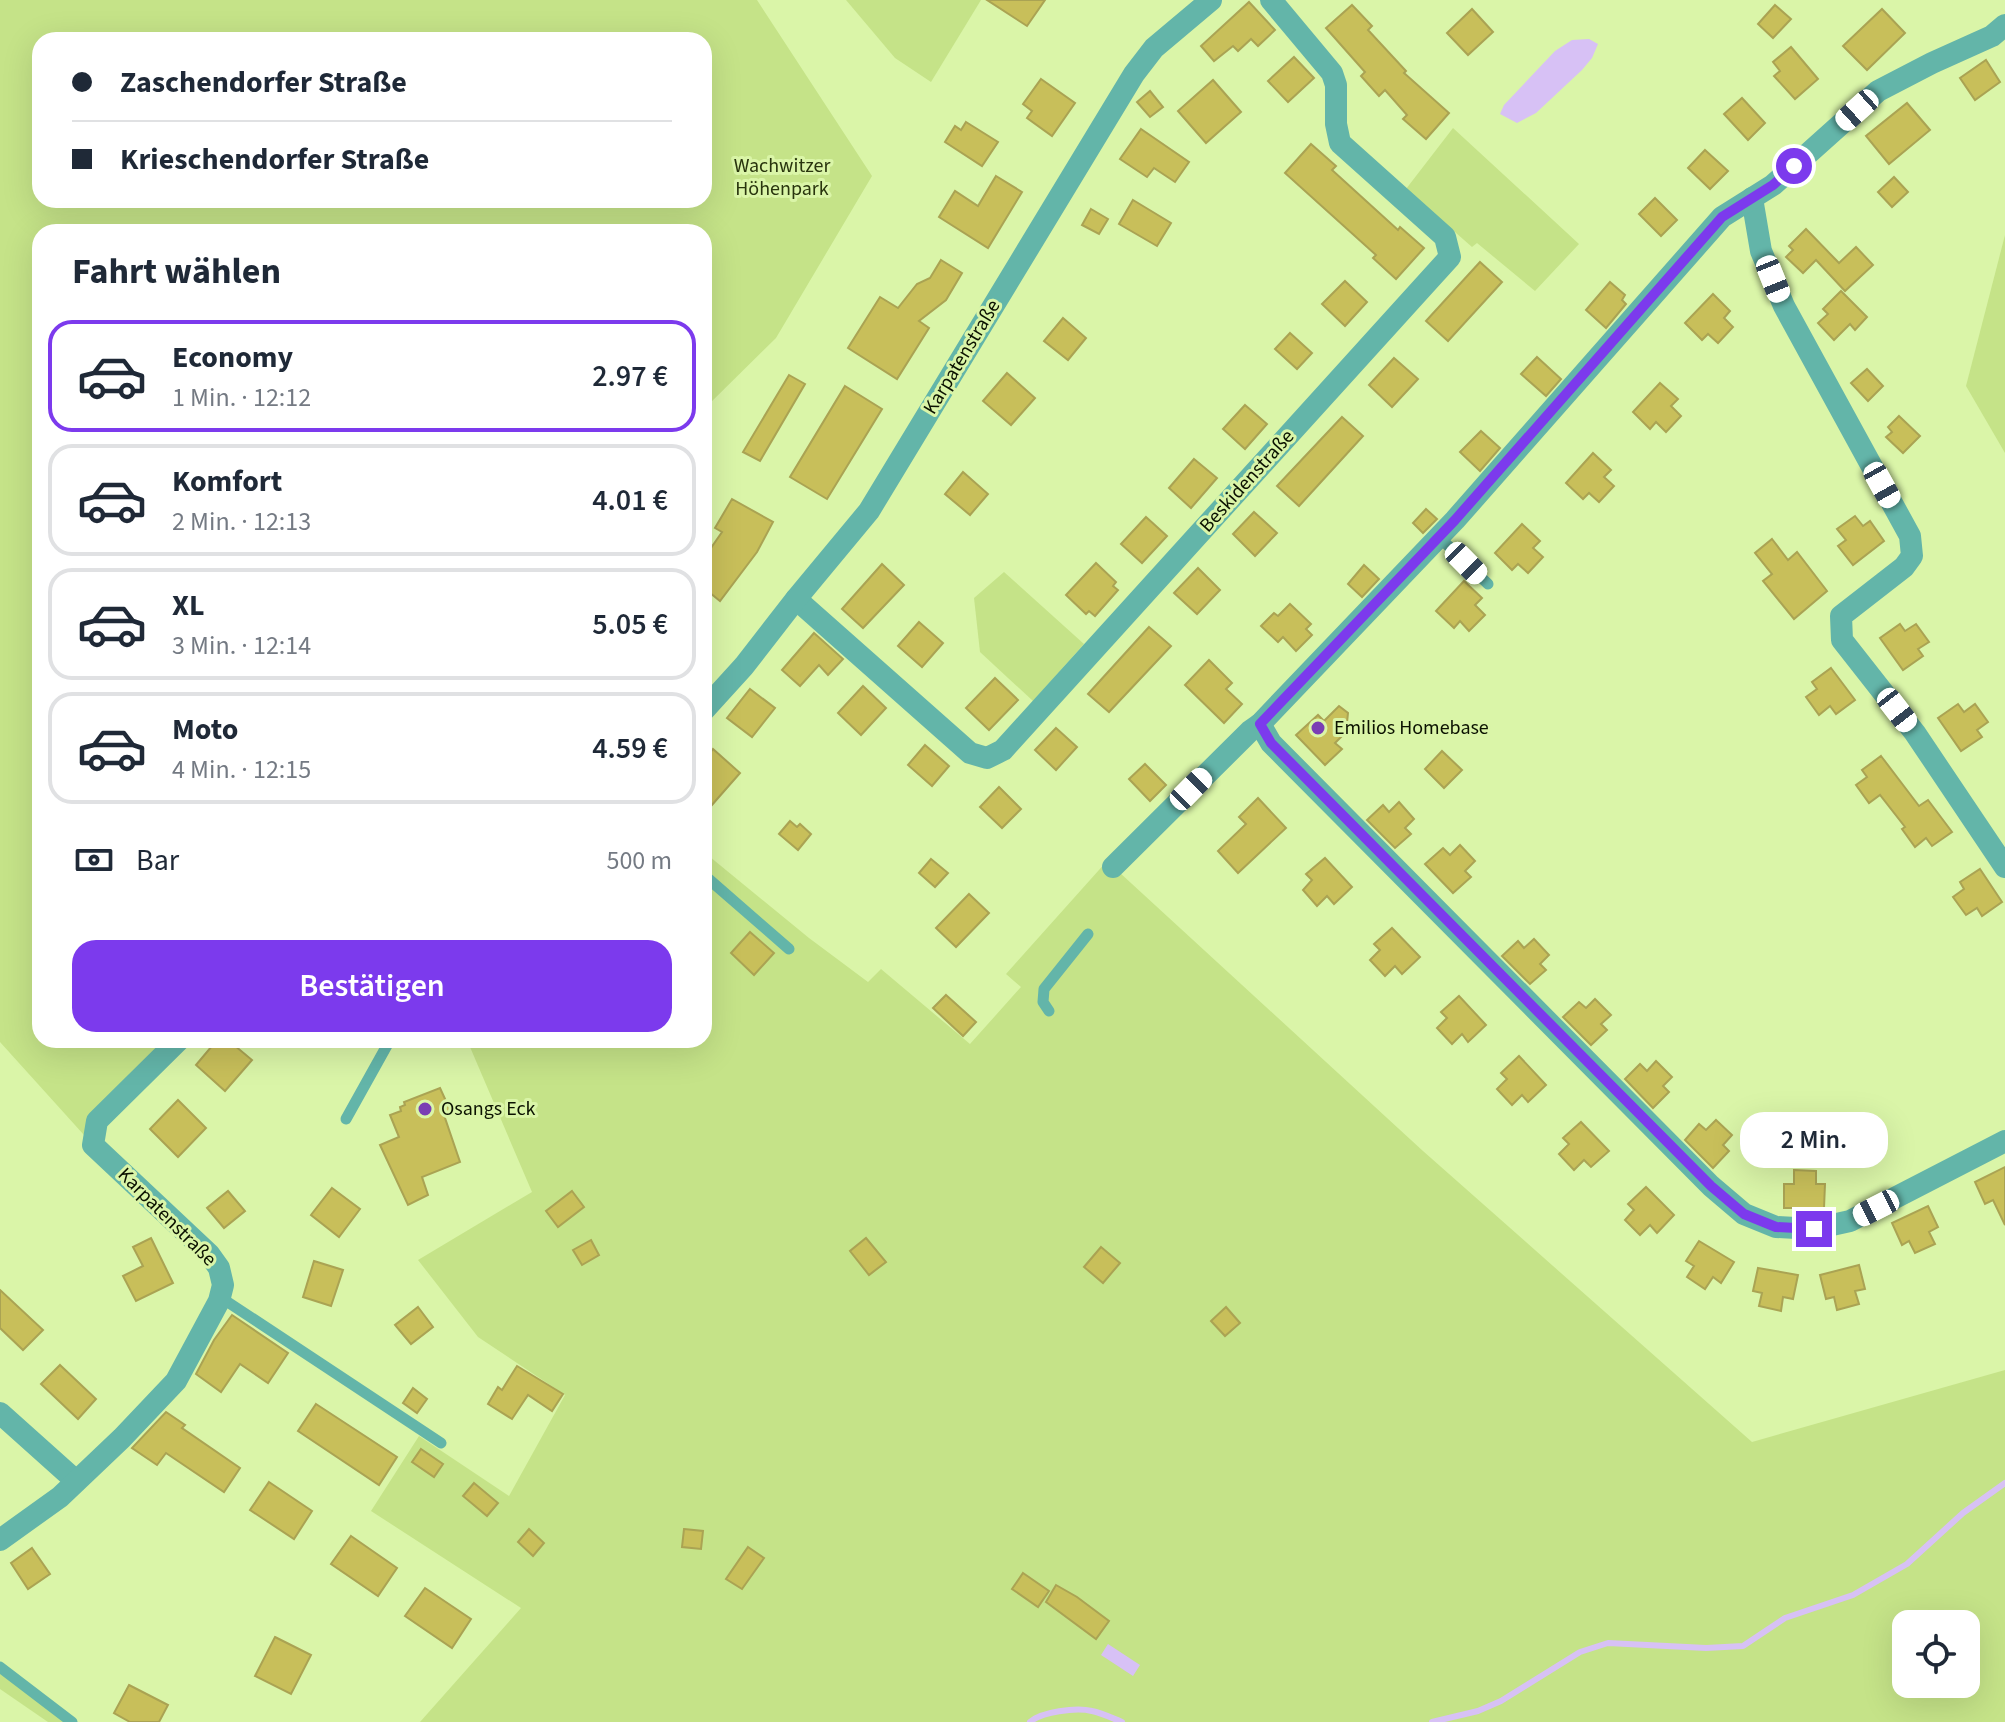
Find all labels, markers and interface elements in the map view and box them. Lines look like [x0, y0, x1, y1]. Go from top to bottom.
text: Zaschendorfer Straße [120, 61, 407, 104]
car [1831, 85, 1883, 135]
text: Krieschendorfer Straße [120, 138, 429, 181]
route start [1776, 148, 1812, 184]
park label: Wachwitzer Höhenpark [734, 152, 830, 203]
text: Fahrt wählen [72, 246, 281, 297]
car [1753, 252, 1793, 306]
street label: Karpatenstraße [917, 294, 1007, 420]
text: Economy [172, 336, 293, 379]
icon: car [76, 340, 148, 412]
text: 2.97 € [592, 355, 668, 398]
text: 1 Min. · 12:12 [172, 379, 311, 416]
street label: Beskidenstraße [1193, 423, 1301, 539]
car [1860, 458, 1904, 512]
text: Komfort [172, 460, 282, 503]
icon: car [76, 464, 148, 536]
text: 4.01 € [592, 479, 668, 522]
text: 2 Min. · 12:13 [172, 503, 311, 540]
car [1441, 538, 1491, 588]
text: XL [172, 584, 205, 627]
icon: car [76, 588, 148, 660]
text: 5.05 € [592, 603, 668, 646]
text: 3 Min. · 12:14 [172, 627, 311, 664]
car [1873, 684, 1921, 736]
text: Moto [172, 708, 238, 751]
icon: car [76, 712, 148, 784]
place label: Emilios Homebase [1334, 714, 1489, 742]
marker: Emilios Homebase [1309, 719, 1327, 737]
text: 4.59 € [592, 727, 668, 770]
text: 4 Min. · 12:15 [172, 751, 311, 788]
car [1166, 764, 1216, 814]
icon: cash [72, 838, 116, 882]
text: Bar [136, 839, 179, 882]
text: 500 m [606, 842, 672, 879]
button: Bestätigen [72, 940, 672, 1032]
place label: Osangs Eck [441, 1095, 536, 1123]
marker: Osangs Eck [416, 1100, 434, 1118]
callout: 2 Min. [1740, 1113, 1888, 1169]
text: 2 Min. [1781, 1121, 1847, 1158]
street label: Karpatenstraße [111, 1161, 223, 1273]
car [1849, 1186, 1903, 1230]
route end [1796, 1211, 1832, 1247]
map controls [1892, 1610, 1980, 1698]
button: locate [1892, 1610, 1980, 1698]

